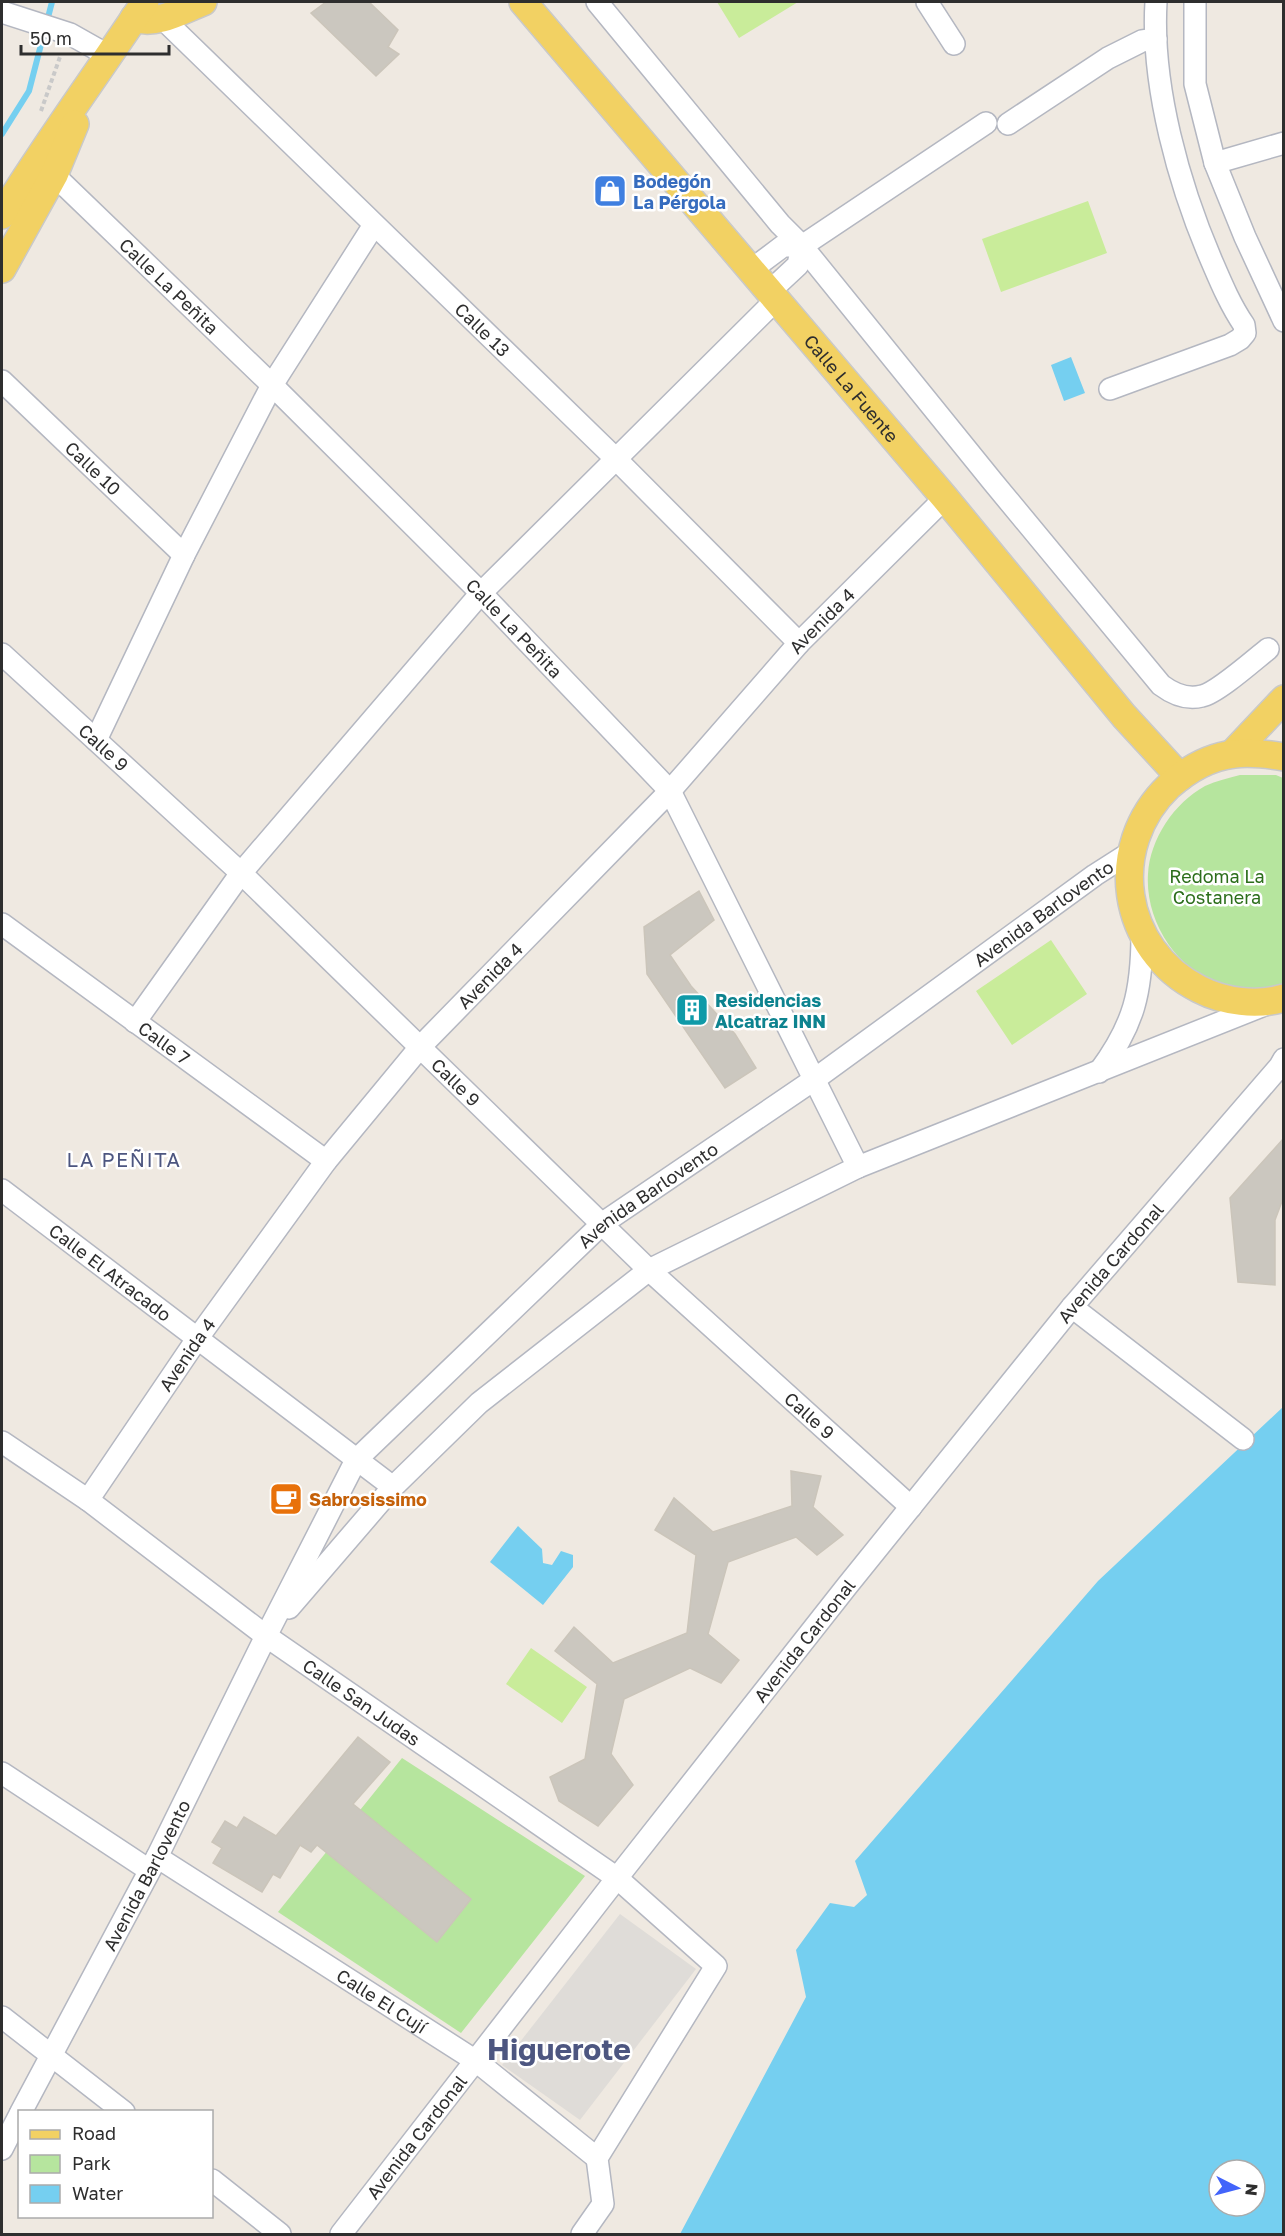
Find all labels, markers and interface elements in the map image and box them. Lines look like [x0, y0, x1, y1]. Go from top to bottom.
scale bar [21, 18, 170, 56]
text: 50 m [30, 27, 72, 49]
place label: Bodegón La Pérgola [633, 170, 726, 213]
shop icon: Bodegón La Pérgola [592, 173, 628, 209]
street label: Calle La Peñita [115, 233, 223, 339]
street label: Calle 13 [451, 298, 515, 361]
street label: Calle La Fuente [800, 330, 903, 446]
street label: Calle 10 [61, 436, 125, 500]
street label: Calle La Peñita [462, 574, 567, 682]
street label: Avenida 4 [784, 583, 859, 658]
street label: Calle 9 [74, 719, 133, 775]
street label: Avenida Barlovento [969, 855, 1117, 971]
park label: Redoma La Costanera [1169, 865, 1265, 908]
street label: Avenida 4 [453, 938, 527, 1013]
place label: Residencias Alcatraz INN [715, 989, 826, 1032]
building icon: Residencias Alcatraz INN [674, 992, 710, 1028]
street label: Calle 7 [134, 1017, 194, 1069]
street label: Calle 9 [427, 1053, 485, 1111]
street label: Avenida Barlovento [573, 1137, 722, 1252]
district label: LA PEÑITA [67, 1147, 181, 1171]
street label: Avenida Cardonal [1053, 1198, 1168, 1327]
street label: Calle El Atracado [45, 1219, 176, 1326]
street label: Avenida 4 [154, 1314, 220, 1395]
street label: Calle 9 [780, 1387, 839, 1443]
cafe icon: Sabrosissimo [268, 1481, 304, 1517]
place label: Sabrosissimo [309, 1488, 427, 1510]
street label: Avenida Cardonal [749, 1574, 860, 1706]
street label: Calle San Judas [299, 1654, 425, 1750]
street label: Avenida Barlovento [98, 1796, 195, 1954]
street label: Calle El Cují [333, 1964, 432, 2038]
district label: Higuerote [487, 2031, 631, 2067]
street label: Avenida Cardonal [361, 2070, 471, 2203]
legend [18, 2110, 213, 2218]
text: Road [72, 2122, 116, 2144]
text: Park [72, 2152, 111, 2174]
north arrow [1207, 2158, 1267, 2218]
text: Water [72, 2182, 123, 2204]
text: N [1241, 2182, 1262, 2197]

